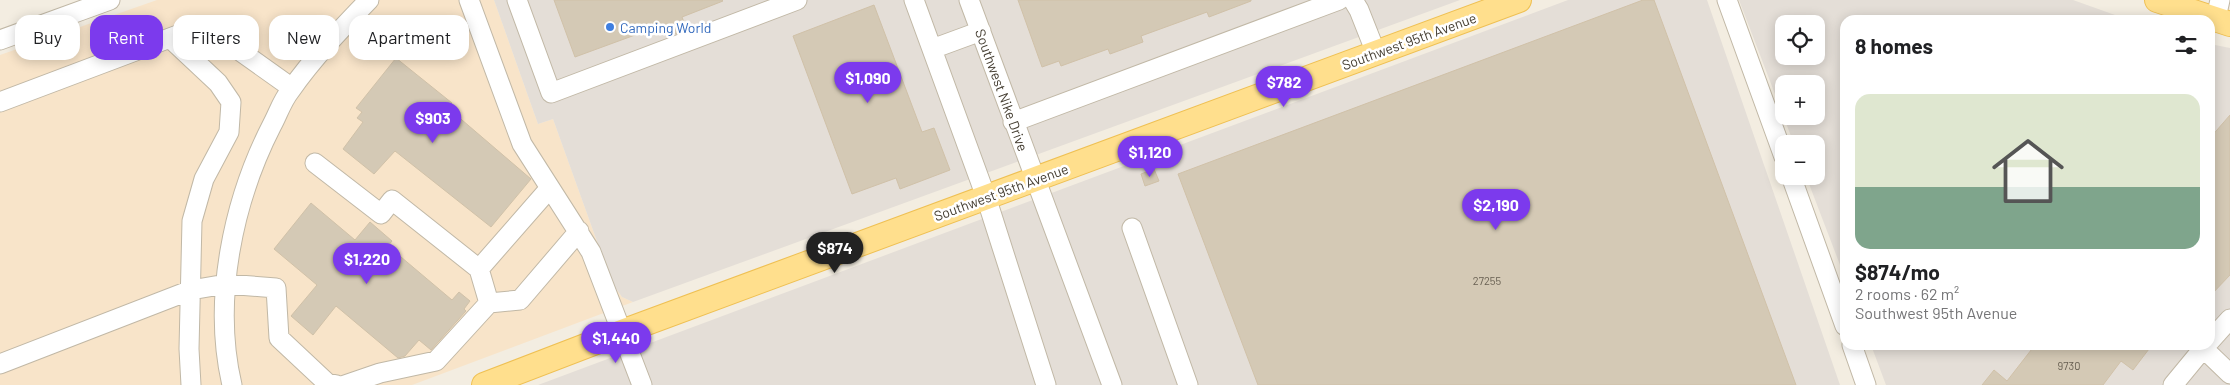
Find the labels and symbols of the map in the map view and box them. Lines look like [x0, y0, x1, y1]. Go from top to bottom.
street label: Southwest 95th Avenue [1339, 9, 1479, 73]
place label: Camping World [620, 19, 711, 36]
marker: Camping World [604, 21, 616, 33]
street label: Southwest Nike Drive [972, 27, 1032, 153]
pin: $1,090 [827, 62, 909, 104]
pin: $782 [1254, 66, 1314, 108]
pin: $903 [403, 102, 463, 144]
pin: $1,120 [1109, 136, 1191, 178]
street label: Southwest 95th Avenue [931, 160, 1071, 224]
pin: $2,190 [1455, 188, 1537, 231]
pin: $874 [805, 232, 865, 274]
pin: $1,220 [326, 242, 408, 285]
house number: 27255 [1473, 274, 1501, 287]
pin: $1,440 [575, 322, 657, 364]
house number: 9730 [2058, 359, 2080, 372]

